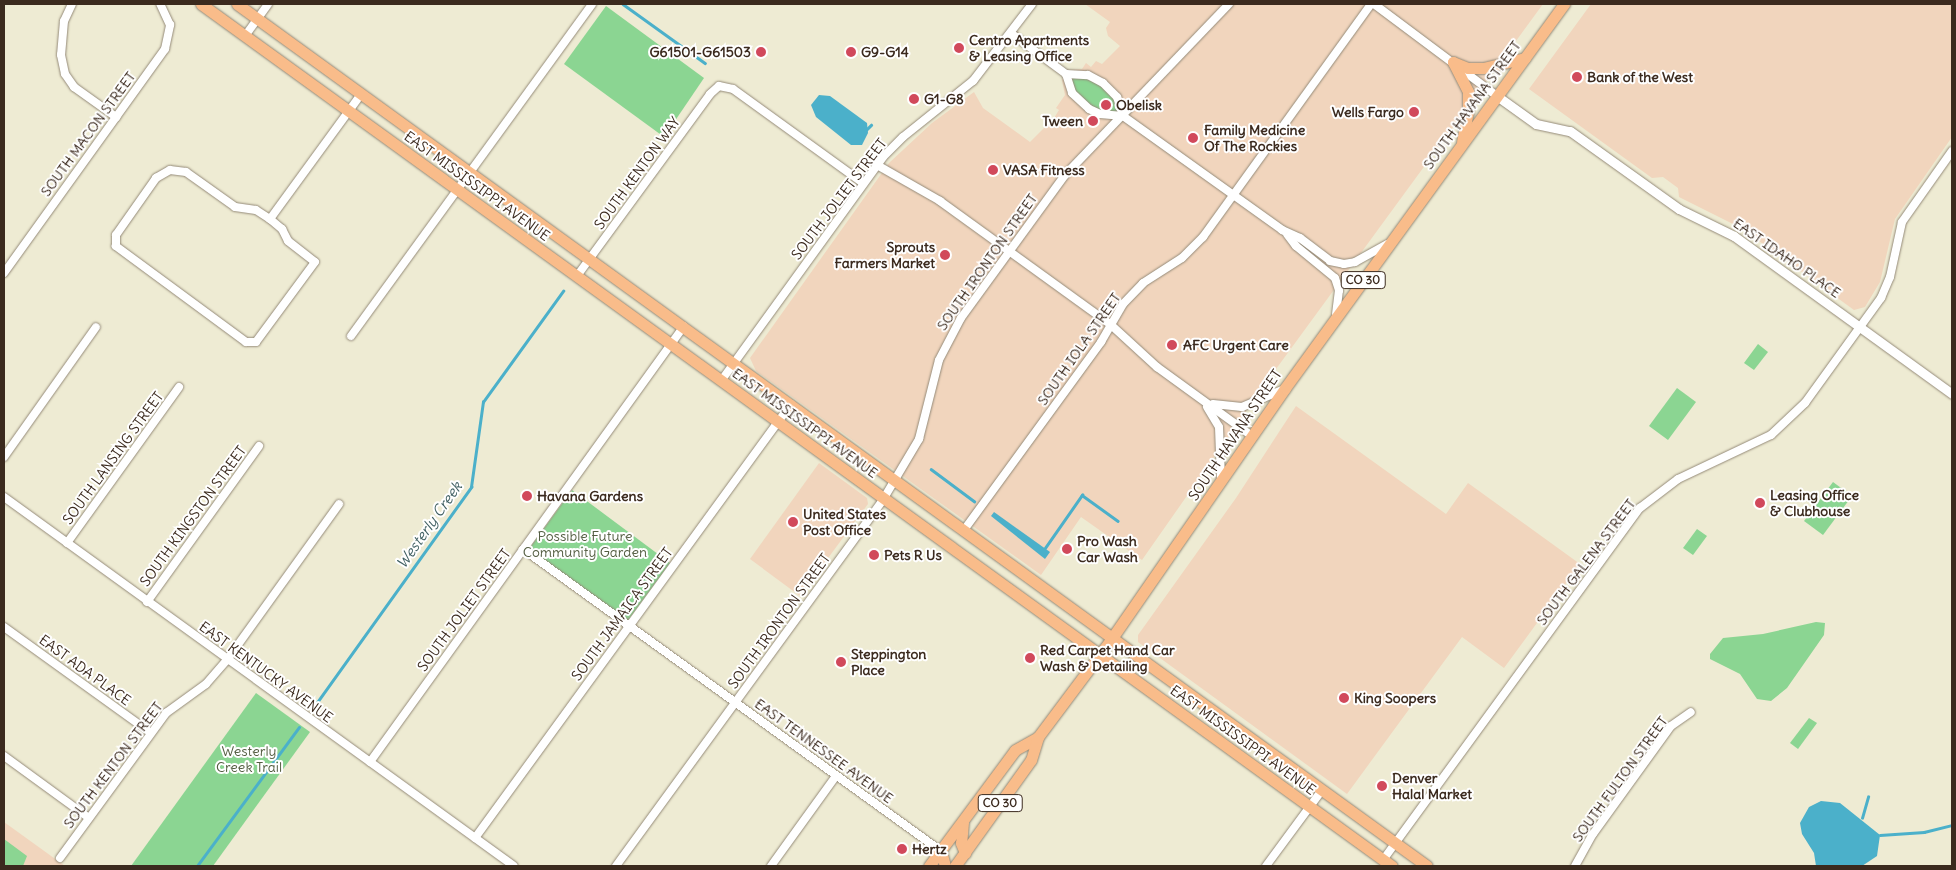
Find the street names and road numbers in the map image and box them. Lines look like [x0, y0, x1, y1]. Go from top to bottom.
street label: SOUTH HAVANA STREET [1420, 38, 1524, 172]
street label: SOUTH MACON STREET [37, 68, 139, 200]
street label: SOUTH KENTON WAY [591, 114, 683, 232]
street label: EAST MISSISSIPPI AVENUE [401, 128, 553, 244]
street label: SOUTH JOLIET STREET [788, 135, 890, 263]
street label: SOUTH IRONTON STREET [933, 191, 1041, 333]
street label: EAST IDAHO PLACE [1730, 215, 1844, 301]
road number: CO 30 [1340, 270, 1386, 290]
street label: SOUTH IOLA STREET [1034, 290, 1124, 408]
street label: EAST MISSISSIPPI AVENUE [729, 365, 881, 481]
street label: SOUTH HAVANA STREET [1185, 366, 1285, 504]
street label: SOUTH LANSING STREET [59, 388, 167, 528]
street label: SOUTH KINGSTON STREET [136, 442, 250, 590]
street label: SOUTH GALENA STREET [1533, 496, 1639, 628]
street label: SOUTH JAMAICA STREET [568, 544, 676, 684]
street label: SOUTH JOLIET STREET [414, 545, 514, 675]
street label: SOUTH IRONTON STREET [724, 550, 834, 692]
street label: EAST KENTUCKY AVENUE [196, 618, 336, 726]
street label: EAST ADA PLACE [36, 631, 134, 709]
street label: EAST MISSISSIPPI AVENUE [1167, 682, 1319, 798]
street label: EAST TENNESSEE AVENUE [752, 695, 896, 807]
street label: SOUTH KENTON STREET [60, 699, 166, 831]
street label: SOUTH FULTON STREET [1569, 713, 1671, 845]
road number: CO 30 [978, 794, 1022, 812]

